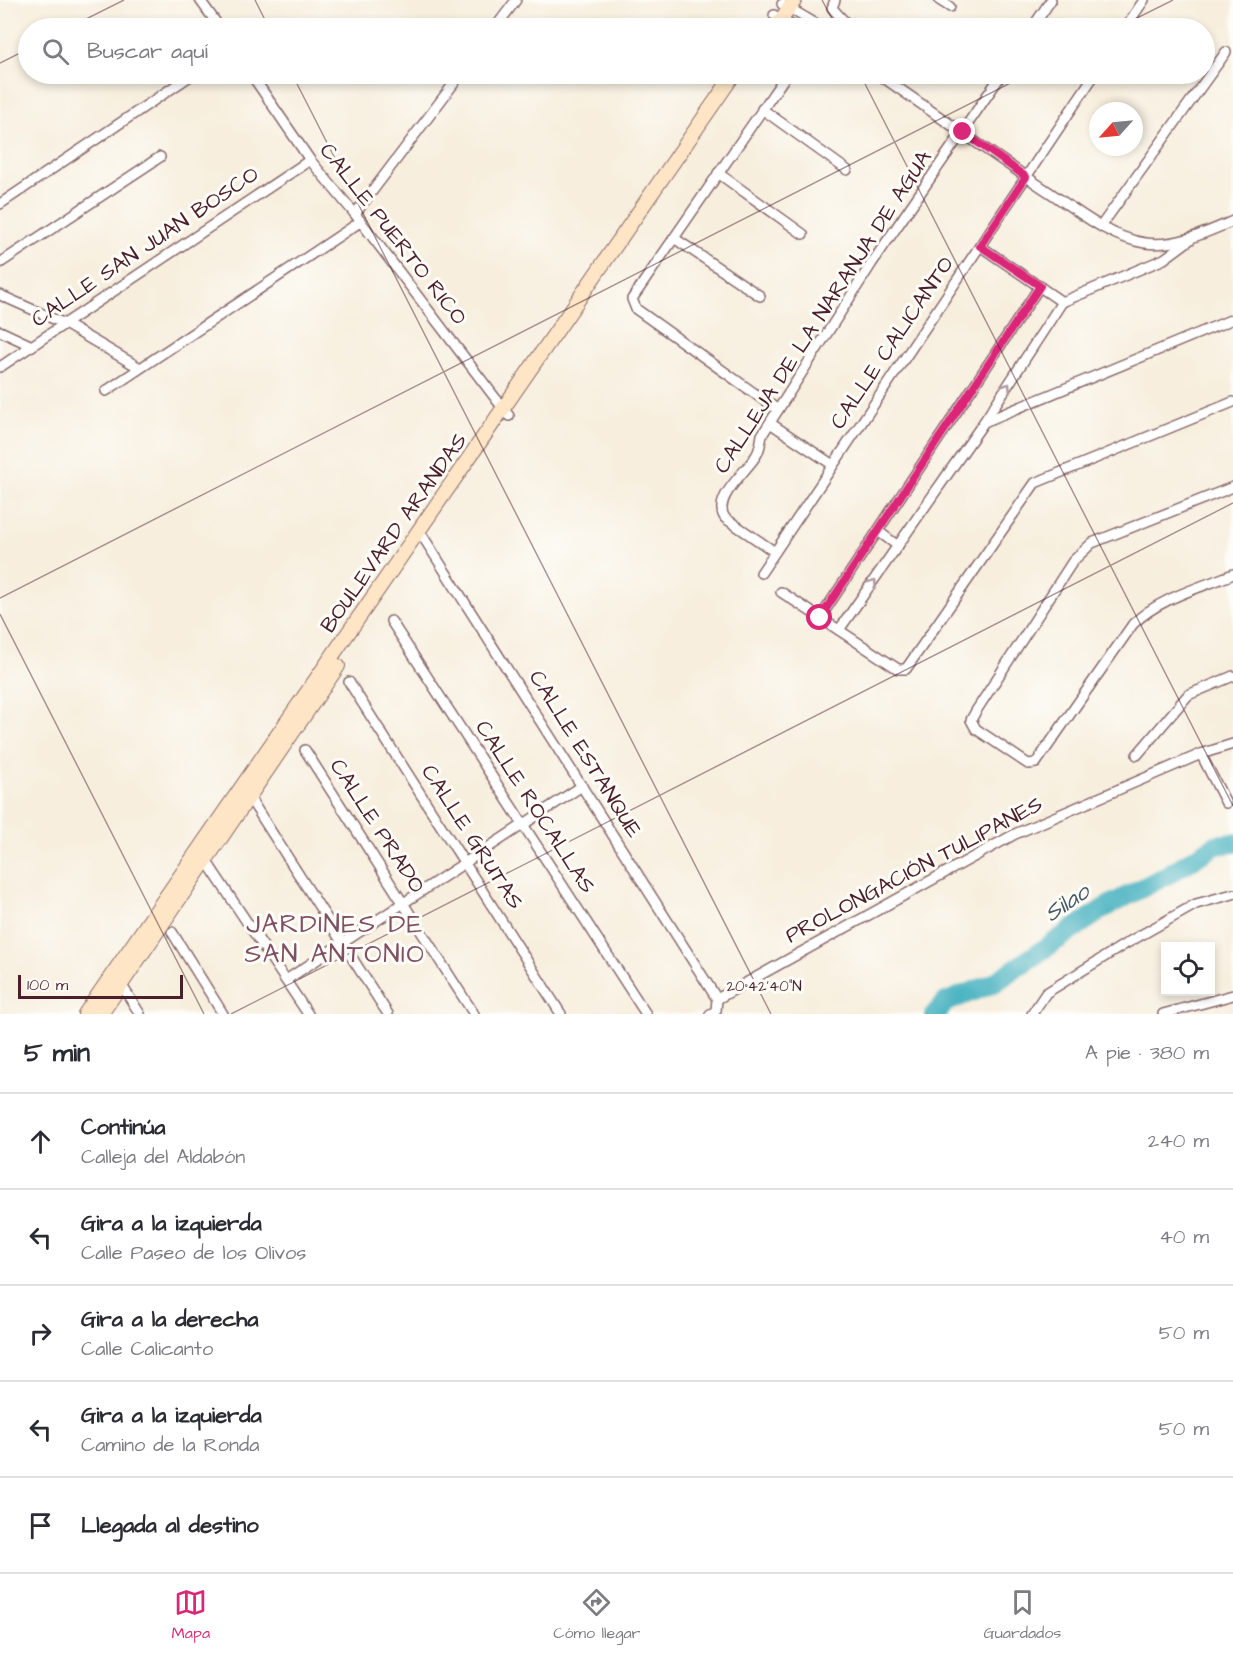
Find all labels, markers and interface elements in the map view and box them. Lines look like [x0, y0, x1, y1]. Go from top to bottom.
search box [18, 18, 1215, 84]
icon: search [39, 35, 72, 68]
text: Buscar aquí [87, 36, 208, 67]
north arrow [1089, 102, 1143, 156]
route end [949, 118, 975, 144]
street label: CALLE PUERTO RICO [312, 136, 474, 332]
street label: CALLEJA DE LA NARANJA DE AGUA [707, 144, 939, 480]
street label: CALLE SAN JUAN BOSCO [25, 159, 265, 335]
street label: CALLE CALICANTO [823, 250, 962, 435]
one-way arrow [1000, 383, 1011, 394]
street label: BOULEVARD ARANDAS [313, 427, 475, 639]
one-way arrow [866, 578, 877, 589]
route start [806, 604, 832, 630]
street label: CALLE ESTANQUE [521, 664, 649, 844]
street label: CALLE ROCALLAS [467, 714, 603, 900]
street label: CALLE PRADO [322, 753, 432, 900]
street label: CALLE GRUTAS [413, 758, 531, 916]
street label: PROLONGACIÓN TULIPANES [780, 789, 1048, 951]
water label: Silao [1037, 874, 1098, 931]
district label: JARDINES DE SAN ANTONIO [245, 906, 425, 972]
map controls [1161, 942, 1215, 996]
button: locate [1161, 942, 1215, 996]
scale bar [18, 972, 183, 1000]
text: 100 m [27, 974, 68, 996]
text: 20°42'40"N [726, 976, 802, 997]
text: 5 min [24, 1035, 90, 1071]
text: A pie · 380 m [1085, 1039, 1209, 1067]
text: Continúa [81, 1112, 166, 1143]
icon: ahead [24, 1125, 57, 1158]
text: 240 m [1148, 1127, 1209, 1155]
text: Calleja del Aldabón [81, 1143, 245, 1171]
text: Gira a la izquierda [81, 1208, 262, 1239]
icon: left [24, 1221, 57, 1254]
text: 40 m [1159, 1223, 1209, 1251]
text: Calle Paseo de los Olivos [81, 1239, 306, 1267]
text: Gira a la derecha [81, 1304, 258, 1335]
icon: right [24, 1317, 57, 1350]
text: 50 m [1159, 1319, 1209, 1347]
text: Calle Calicanto [81, 1335, 213, 1363]
text: Gira a la izquierda [81, 1400, 262, 1431]
icon: left [24, 1413, 57, 1446]
text: 50 m [1159, 1415, 1209, 1443]
text: Camino de la Ronda [81, 1431, 260, 1459]
icon: arrive [24, 1509, 57, 1542]
text: Llegada al destino [81, 1510, 259, 1541]
tab: Mapa [172, 1586, 210, 1644]
tab: Cómo llegar [553, 1586, 640, 1644]
tab: Guardados [984, 1586, 1061, 1644]

